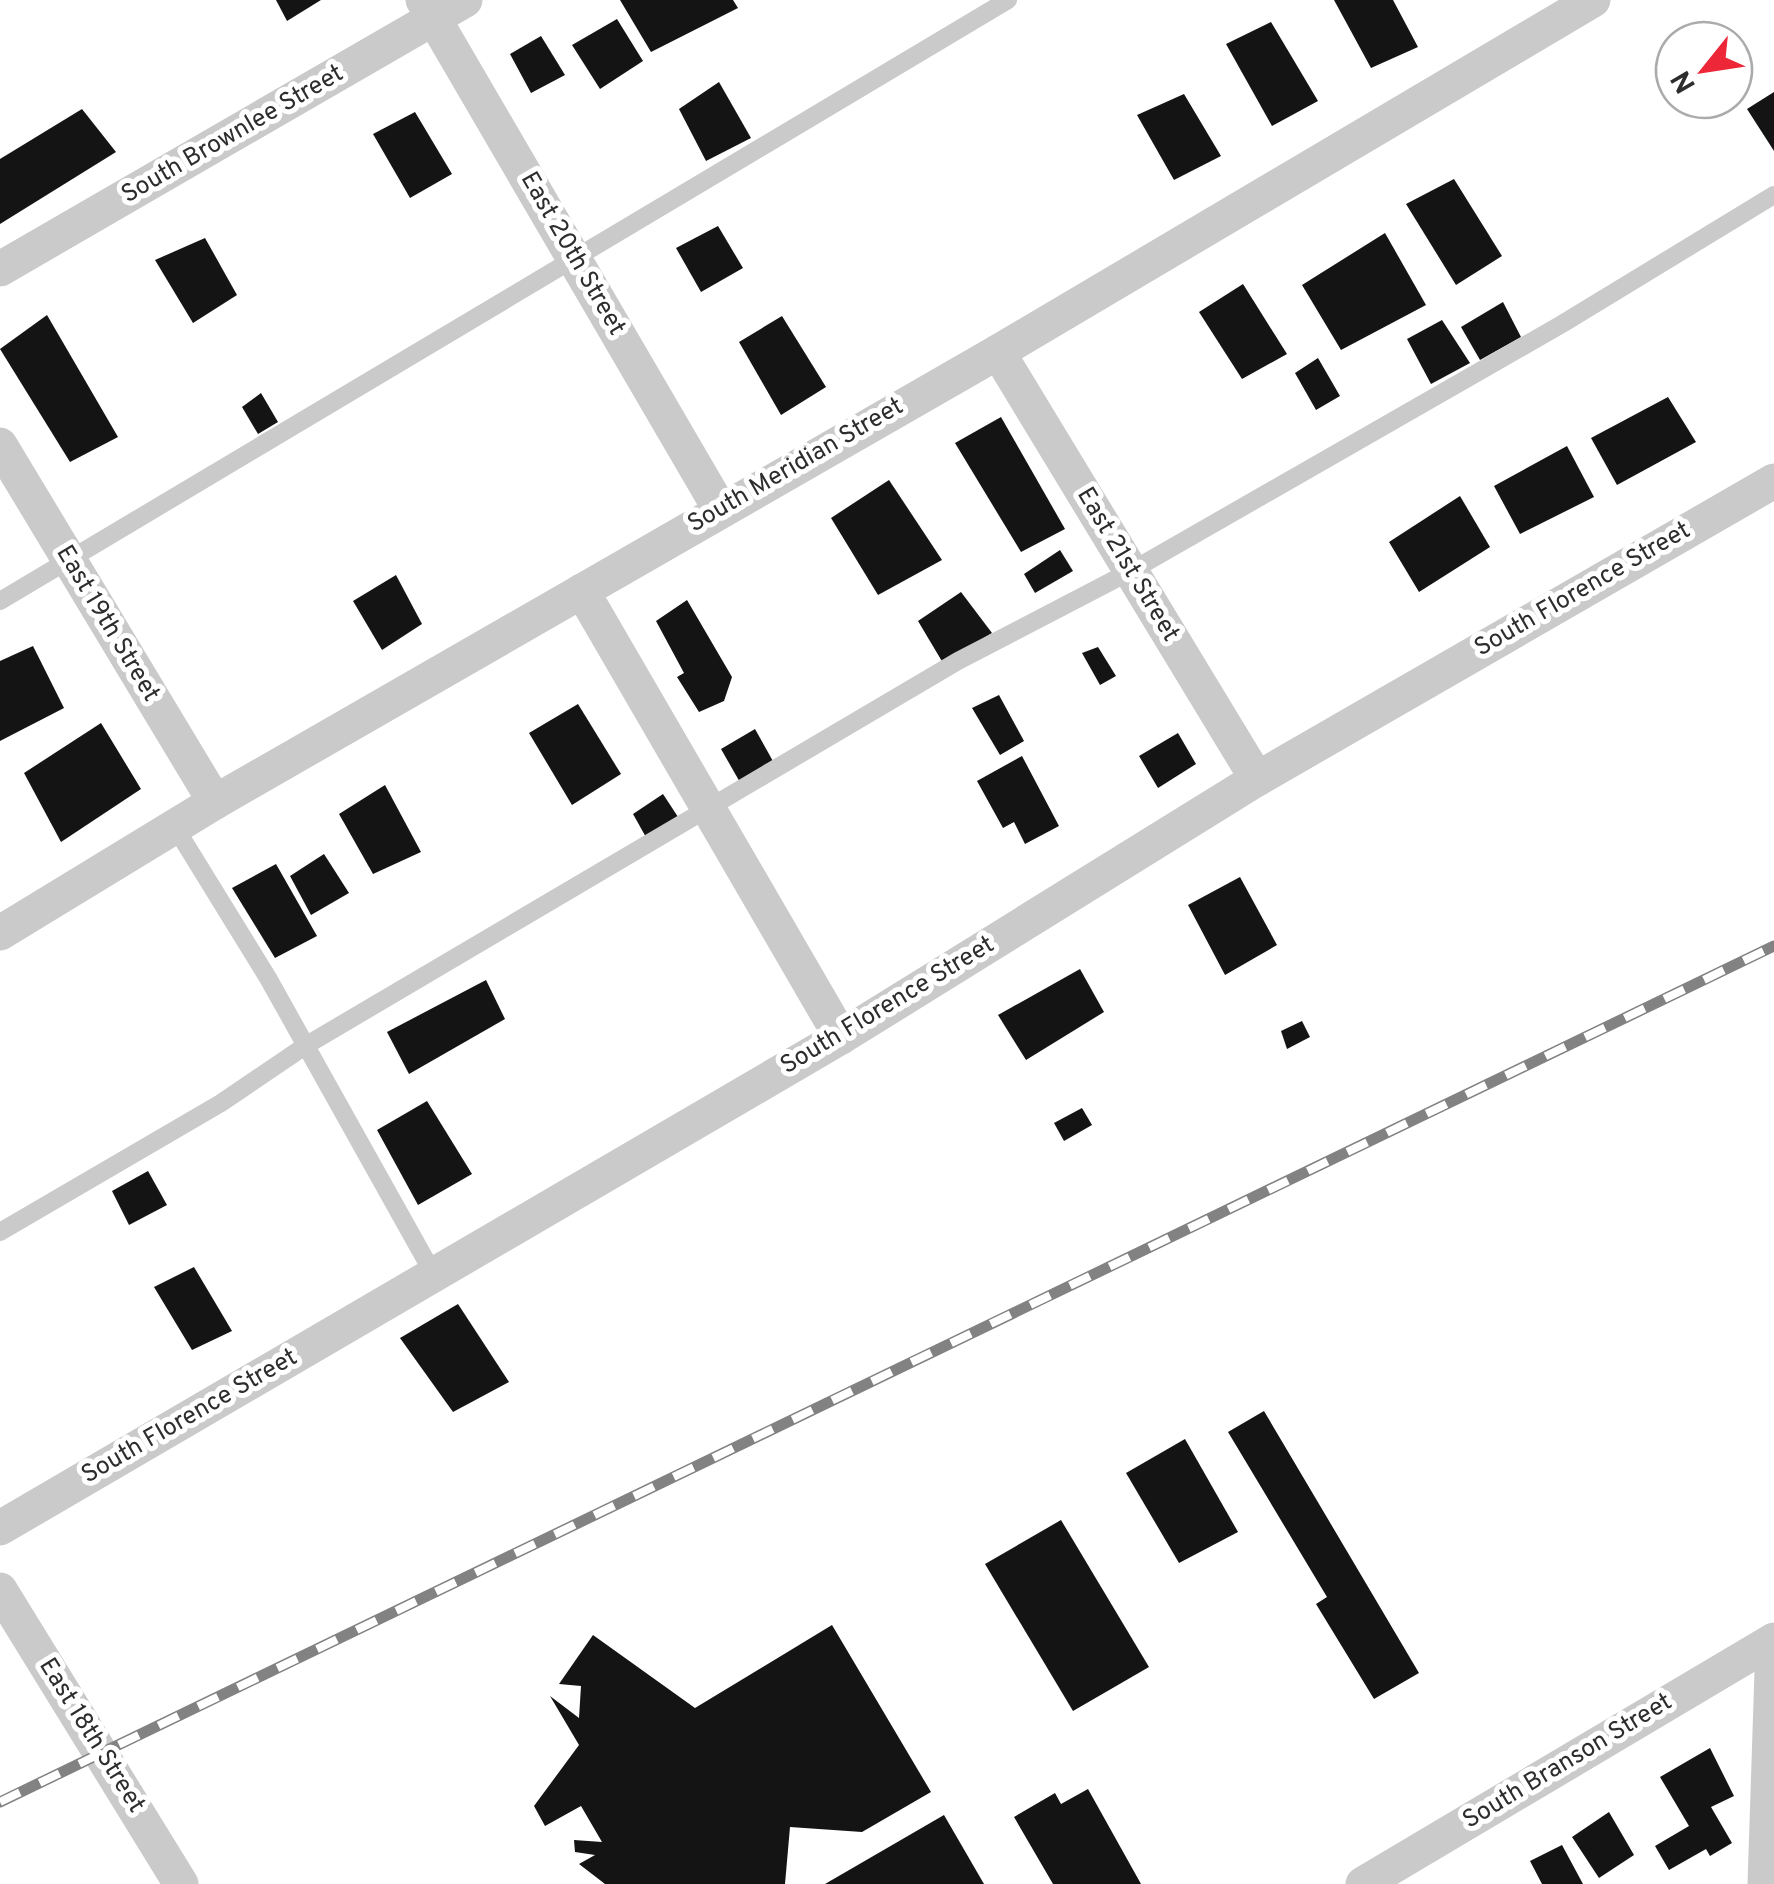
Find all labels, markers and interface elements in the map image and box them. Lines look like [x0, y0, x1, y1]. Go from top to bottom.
north arrow [1654, 20, 1754, 120]
street label: South Brownlee Street [116, 58, 350, 212]
text: N [1664, 63, 1706, 99]
street label: East 20th Street [512, 166, 632, 342]
street label: South Meridian Street [682, 391, 910, 541]
street label: East 21st Street [1068, 482, 1186, 648]
street label: South Florence Street [1469, 515, 1697, 665]
street label: East 19th Street [48, 540, 166, 708]
street label: South Florence Street [775, 929, 1001, 1083]
street label: South Florence Street [76, 1342, 304, 1492]
street label: East 18th Street [31, 1653, 151, 1819]
street label: South Branson Street [1457, 1687, 1679, 1837]

